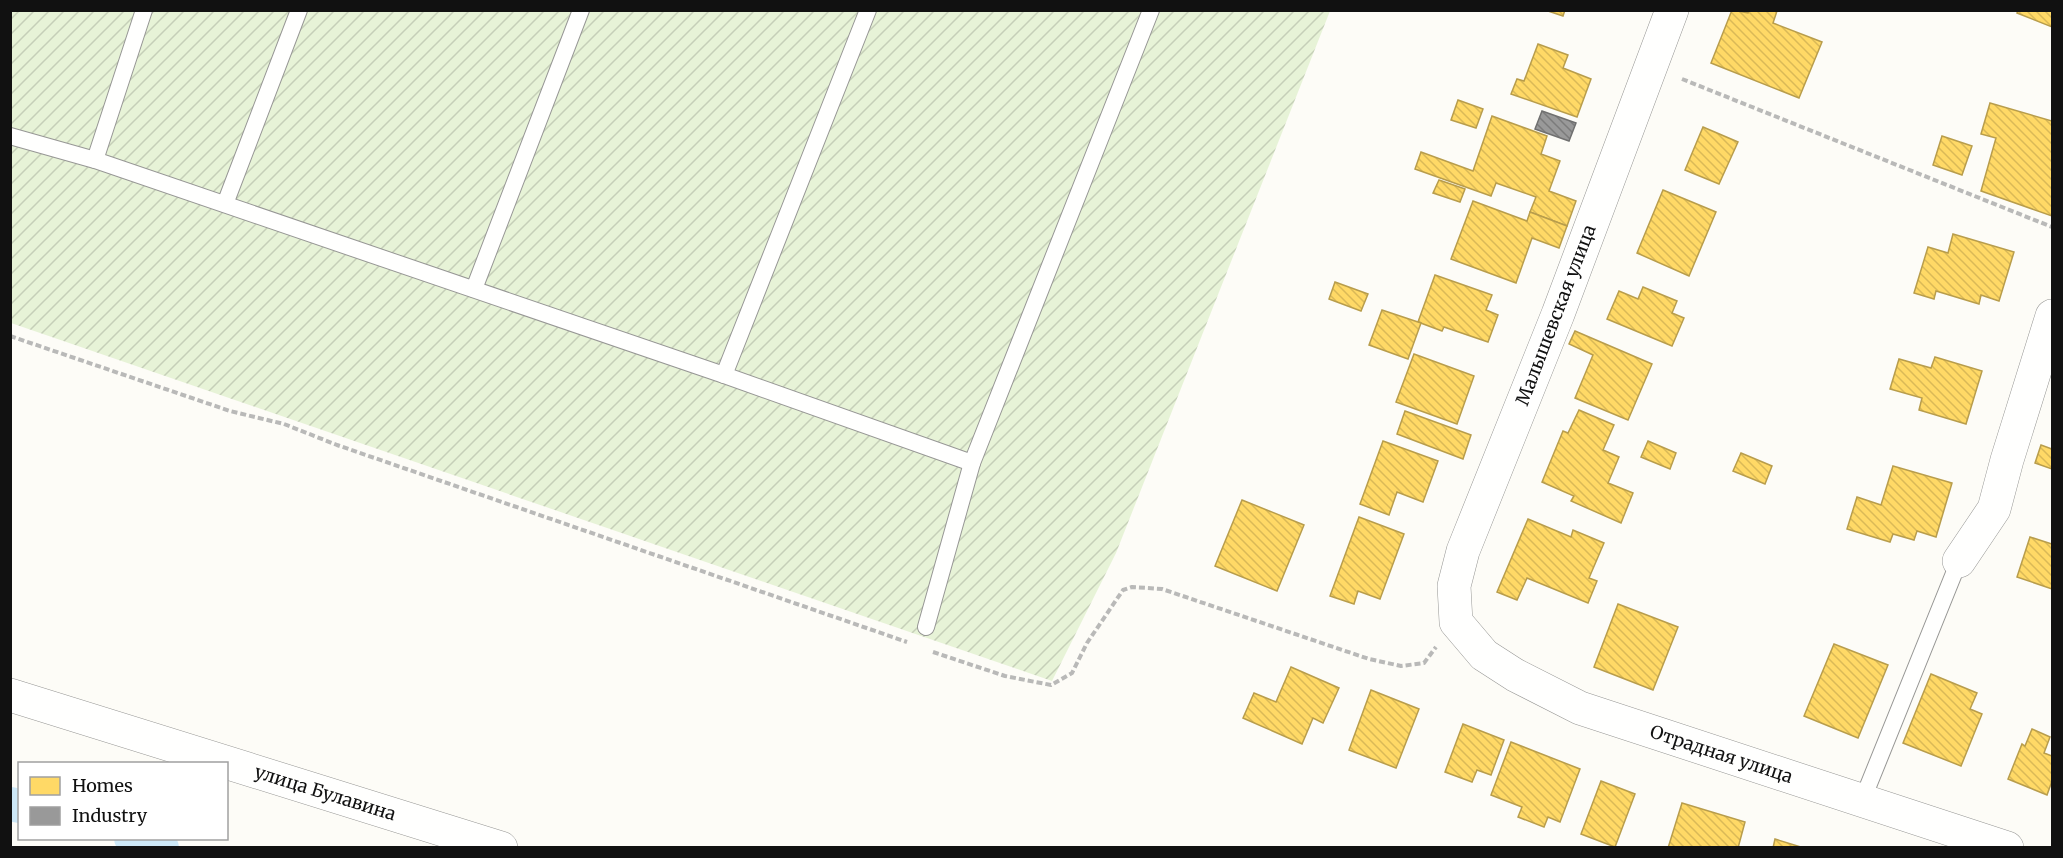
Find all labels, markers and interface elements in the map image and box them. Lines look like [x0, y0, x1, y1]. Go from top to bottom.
street label: Малышевская улица [1510, 221, 1601, 408]
street label: Отрадная улица [1647, 720, 1796, 788]
street label: улица Булавина [252, 760, 399, 826]
legend [18, 762, 228, 840]
text: Homes [72, 774, 133, 797]
text: Industry [72, 804, 148, 827]

